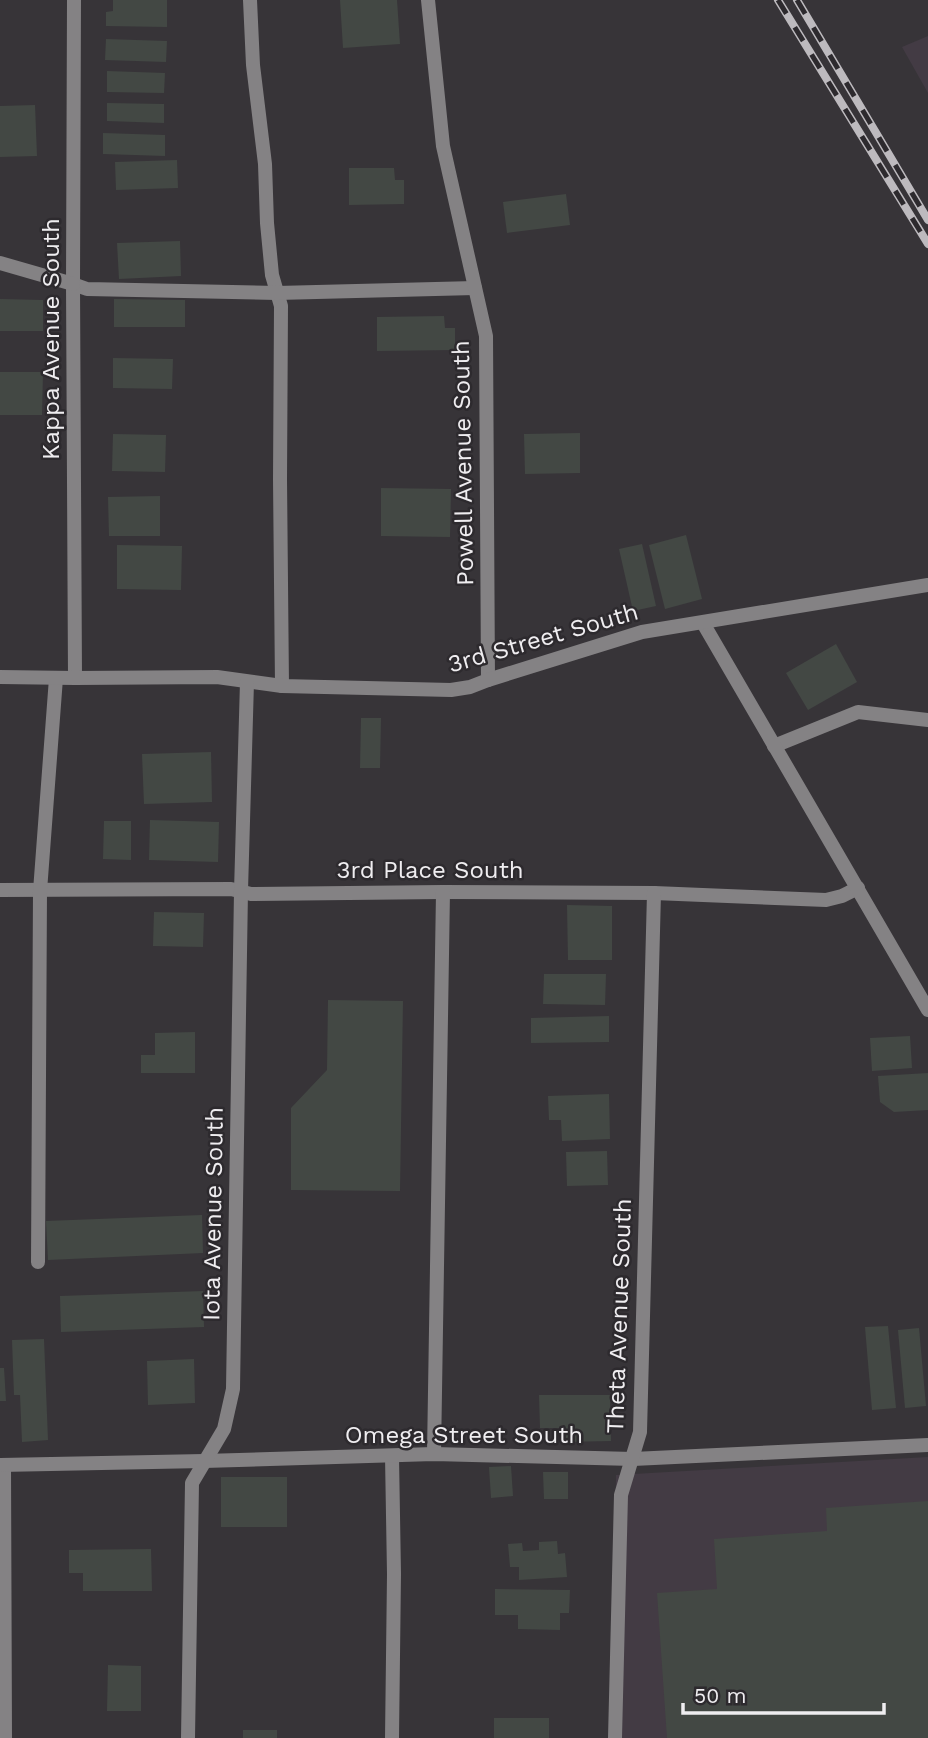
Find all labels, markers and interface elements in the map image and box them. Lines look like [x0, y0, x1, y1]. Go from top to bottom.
street label: Kappa Avenue South [37, 218, 65, 460]
street label: Powell Avenue South [447, 340, 479, 586]
street label: 3rd Street South [445, 597, 641, 679]
street label: 3rd Place South [336, 856, 524, 884]
street label: Iota Avenue South [197, 1107, 229, 1321]
street label: Theta Avenue South [601, 1198, 637, 1434]
street label: Omega Street South [345, 1421, 583, 1449]
scale bar [683, 1672, 884, 1716]
text: 50 m [694, 1683, 746, 1708]

